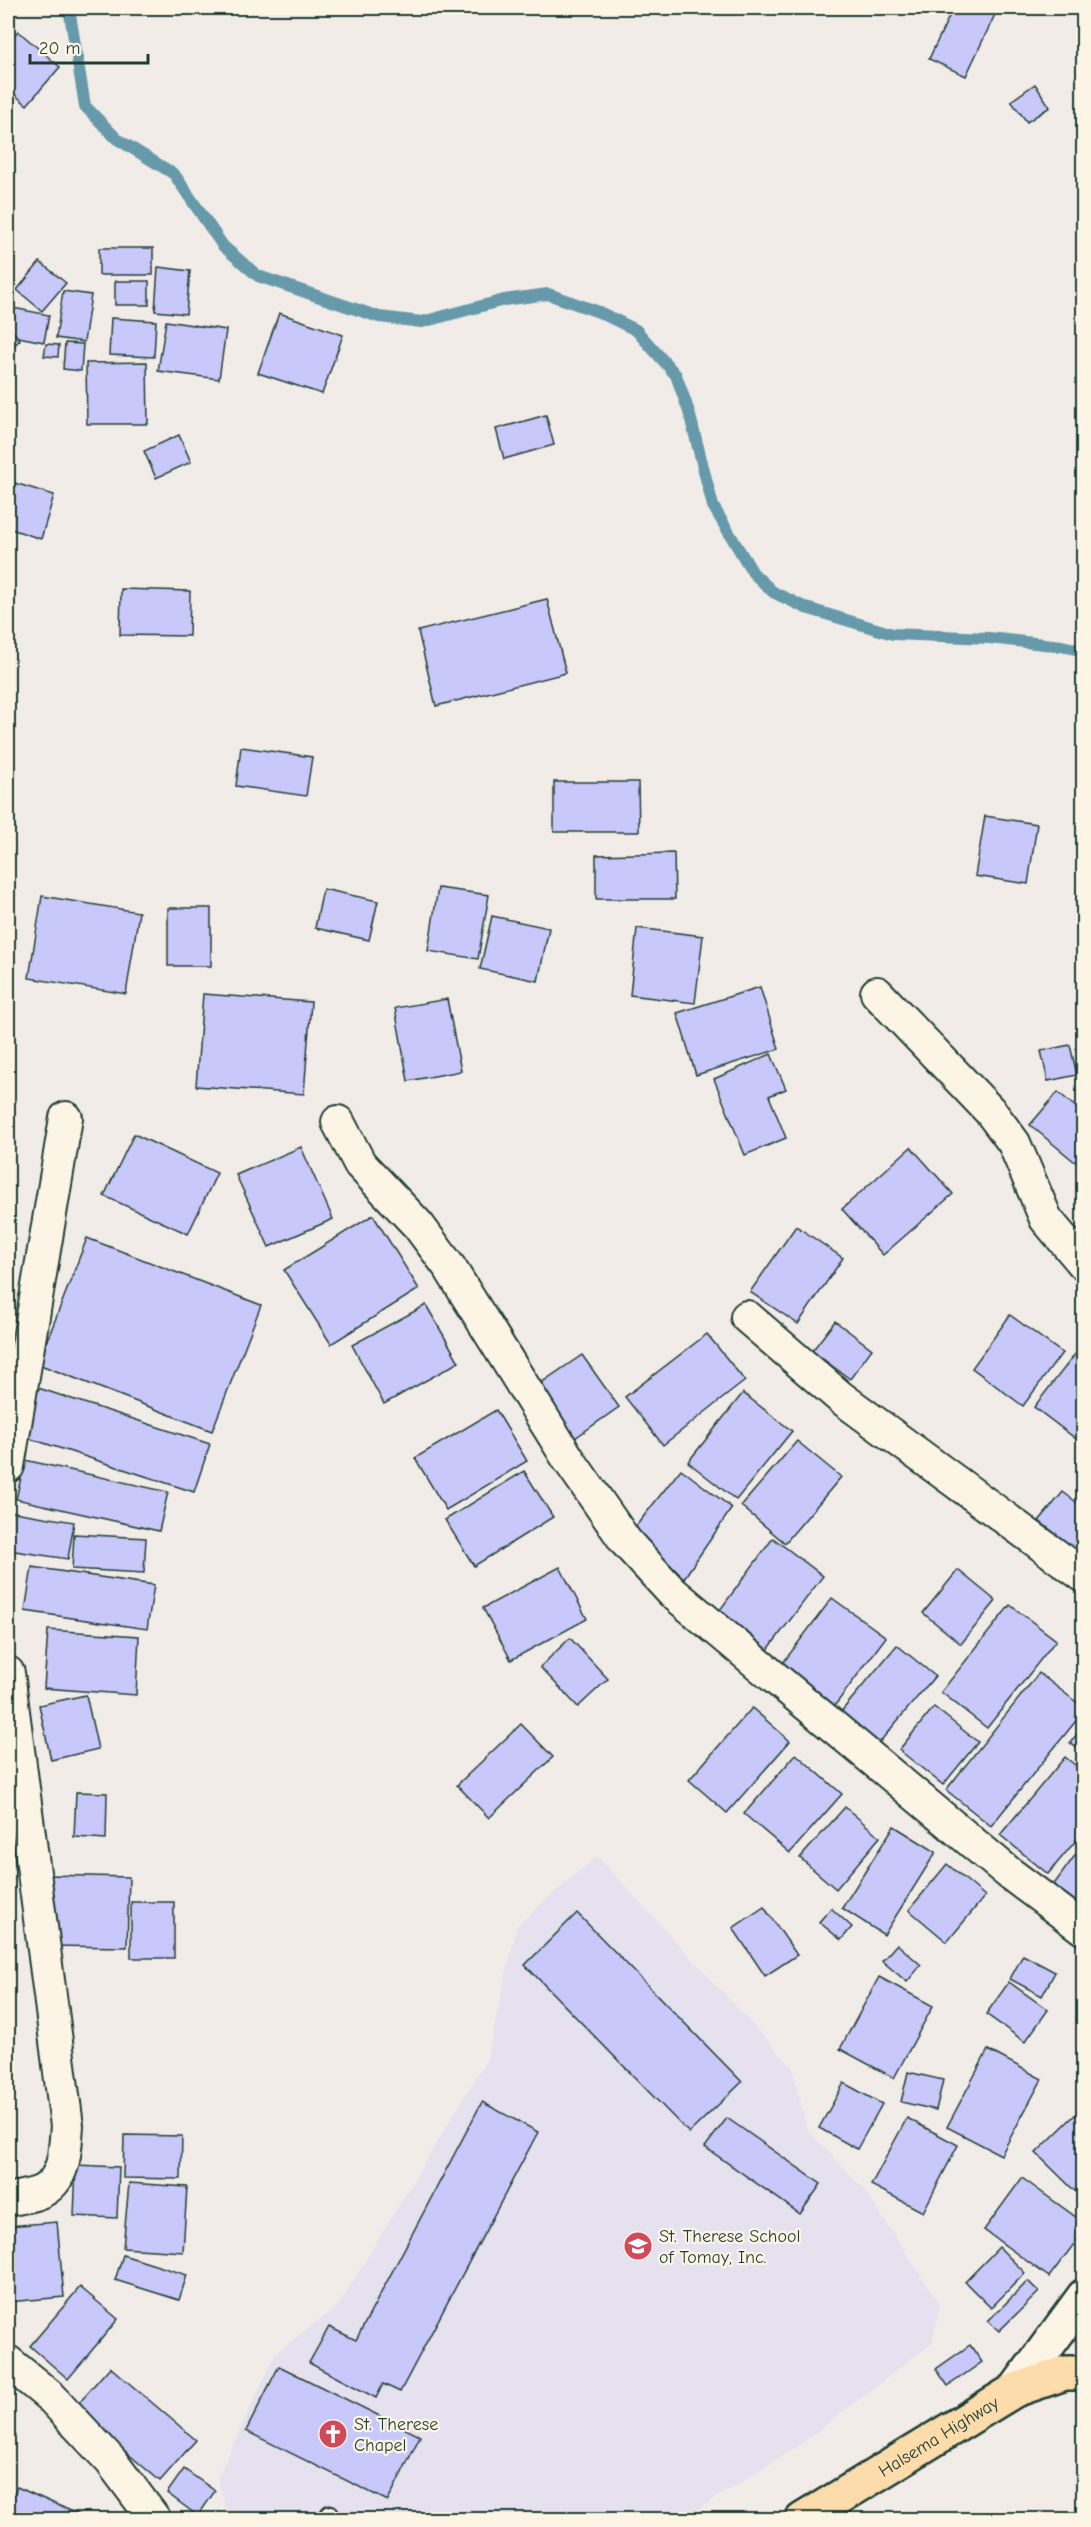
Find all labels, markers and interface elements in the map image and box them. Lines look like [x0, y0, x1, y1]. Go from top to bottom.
scale bar [30, 27, 148, 65]
text: 20 m [39, 38, 80, 59]
place label: St. Therese School of Tomay, Inc. [659, 2226, 800, 2268]
school or university icon: St. Therese School of Tomay, Inc. [622, 2230, 654, 2262]
street label: Halsema Highway [875, 2392, 1004, 2482]
place label: St. Therese Chapel [354, 2414, 438, 2456]
church icon: St. Therese Chapel [317, 2418, 349, 2450]

